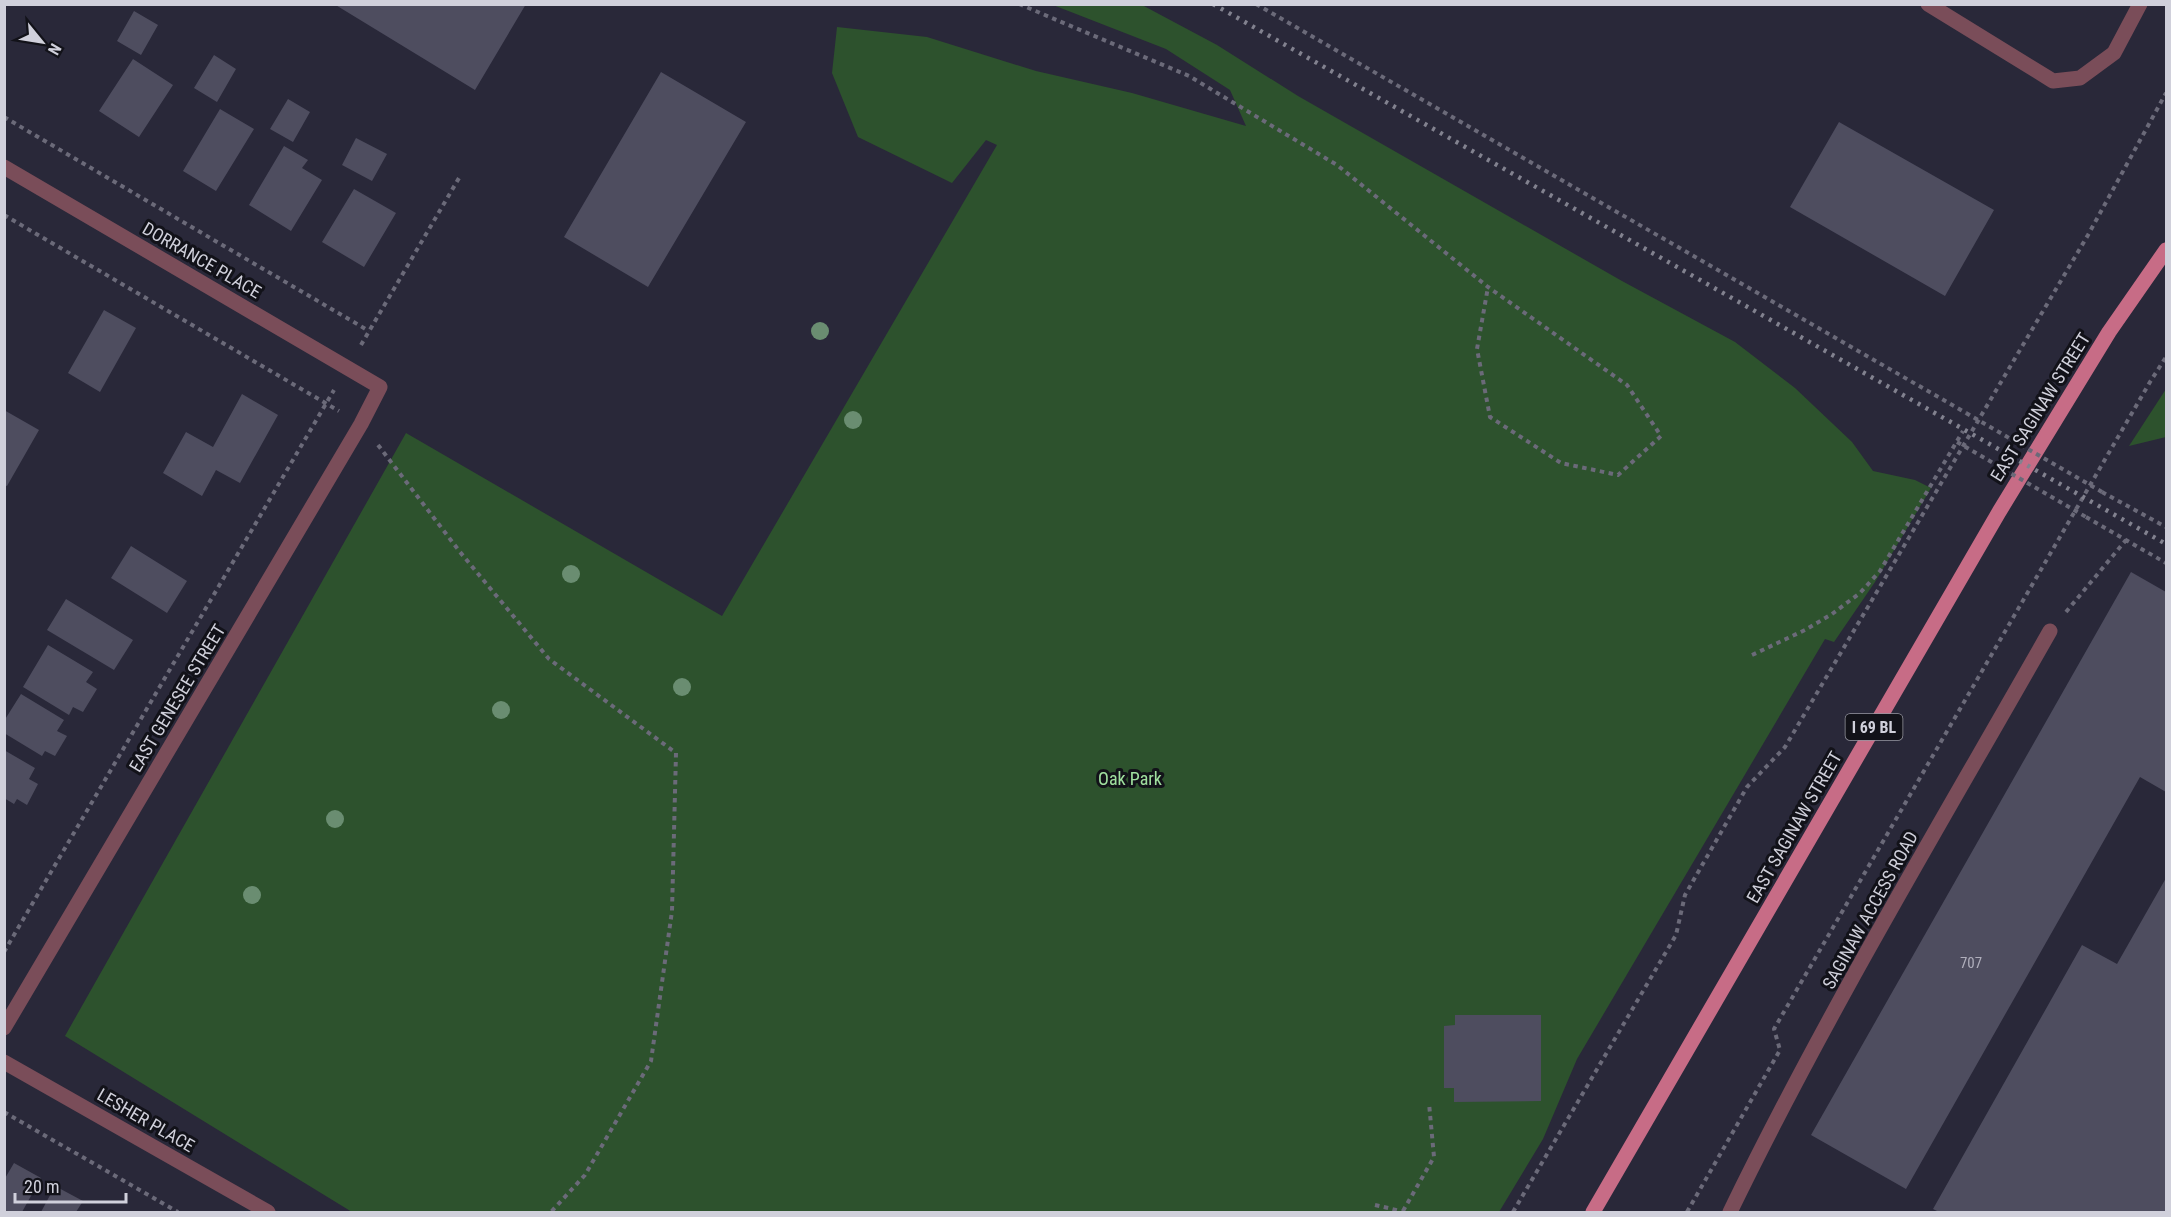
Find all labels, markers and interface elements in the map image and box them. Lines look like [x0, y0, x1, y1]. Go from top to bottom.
north arrow [12, 12, 72, 72]
text: N [44, 40, 65, 58]
street label: DORRANCE PLACE [139, 218, 265, 302]
street label: EAST SAGINAW STREET [1986, 329, 2094, 485]
street label: EAST GENESEE STREET [125, 620, 229, 776]
road number: I 69 BL [1846, 714, 1902, 740]
street label: EAST SAGINAW STREET [1742, 748, 1846, 906]
park label: Oak Park [1098, 768, 1162, 789]
street label: SAGINAW ACCESS ROAD [1818, 828, 1922, 992]
house number: 707 [1960, 954, 1982, 972]
street label: LESHER PLACE [94, 1084, 198, 1156]
scale bar [15, 1166, 126, 1204]
text: 20 m [24, 1176, 59, 1197]

